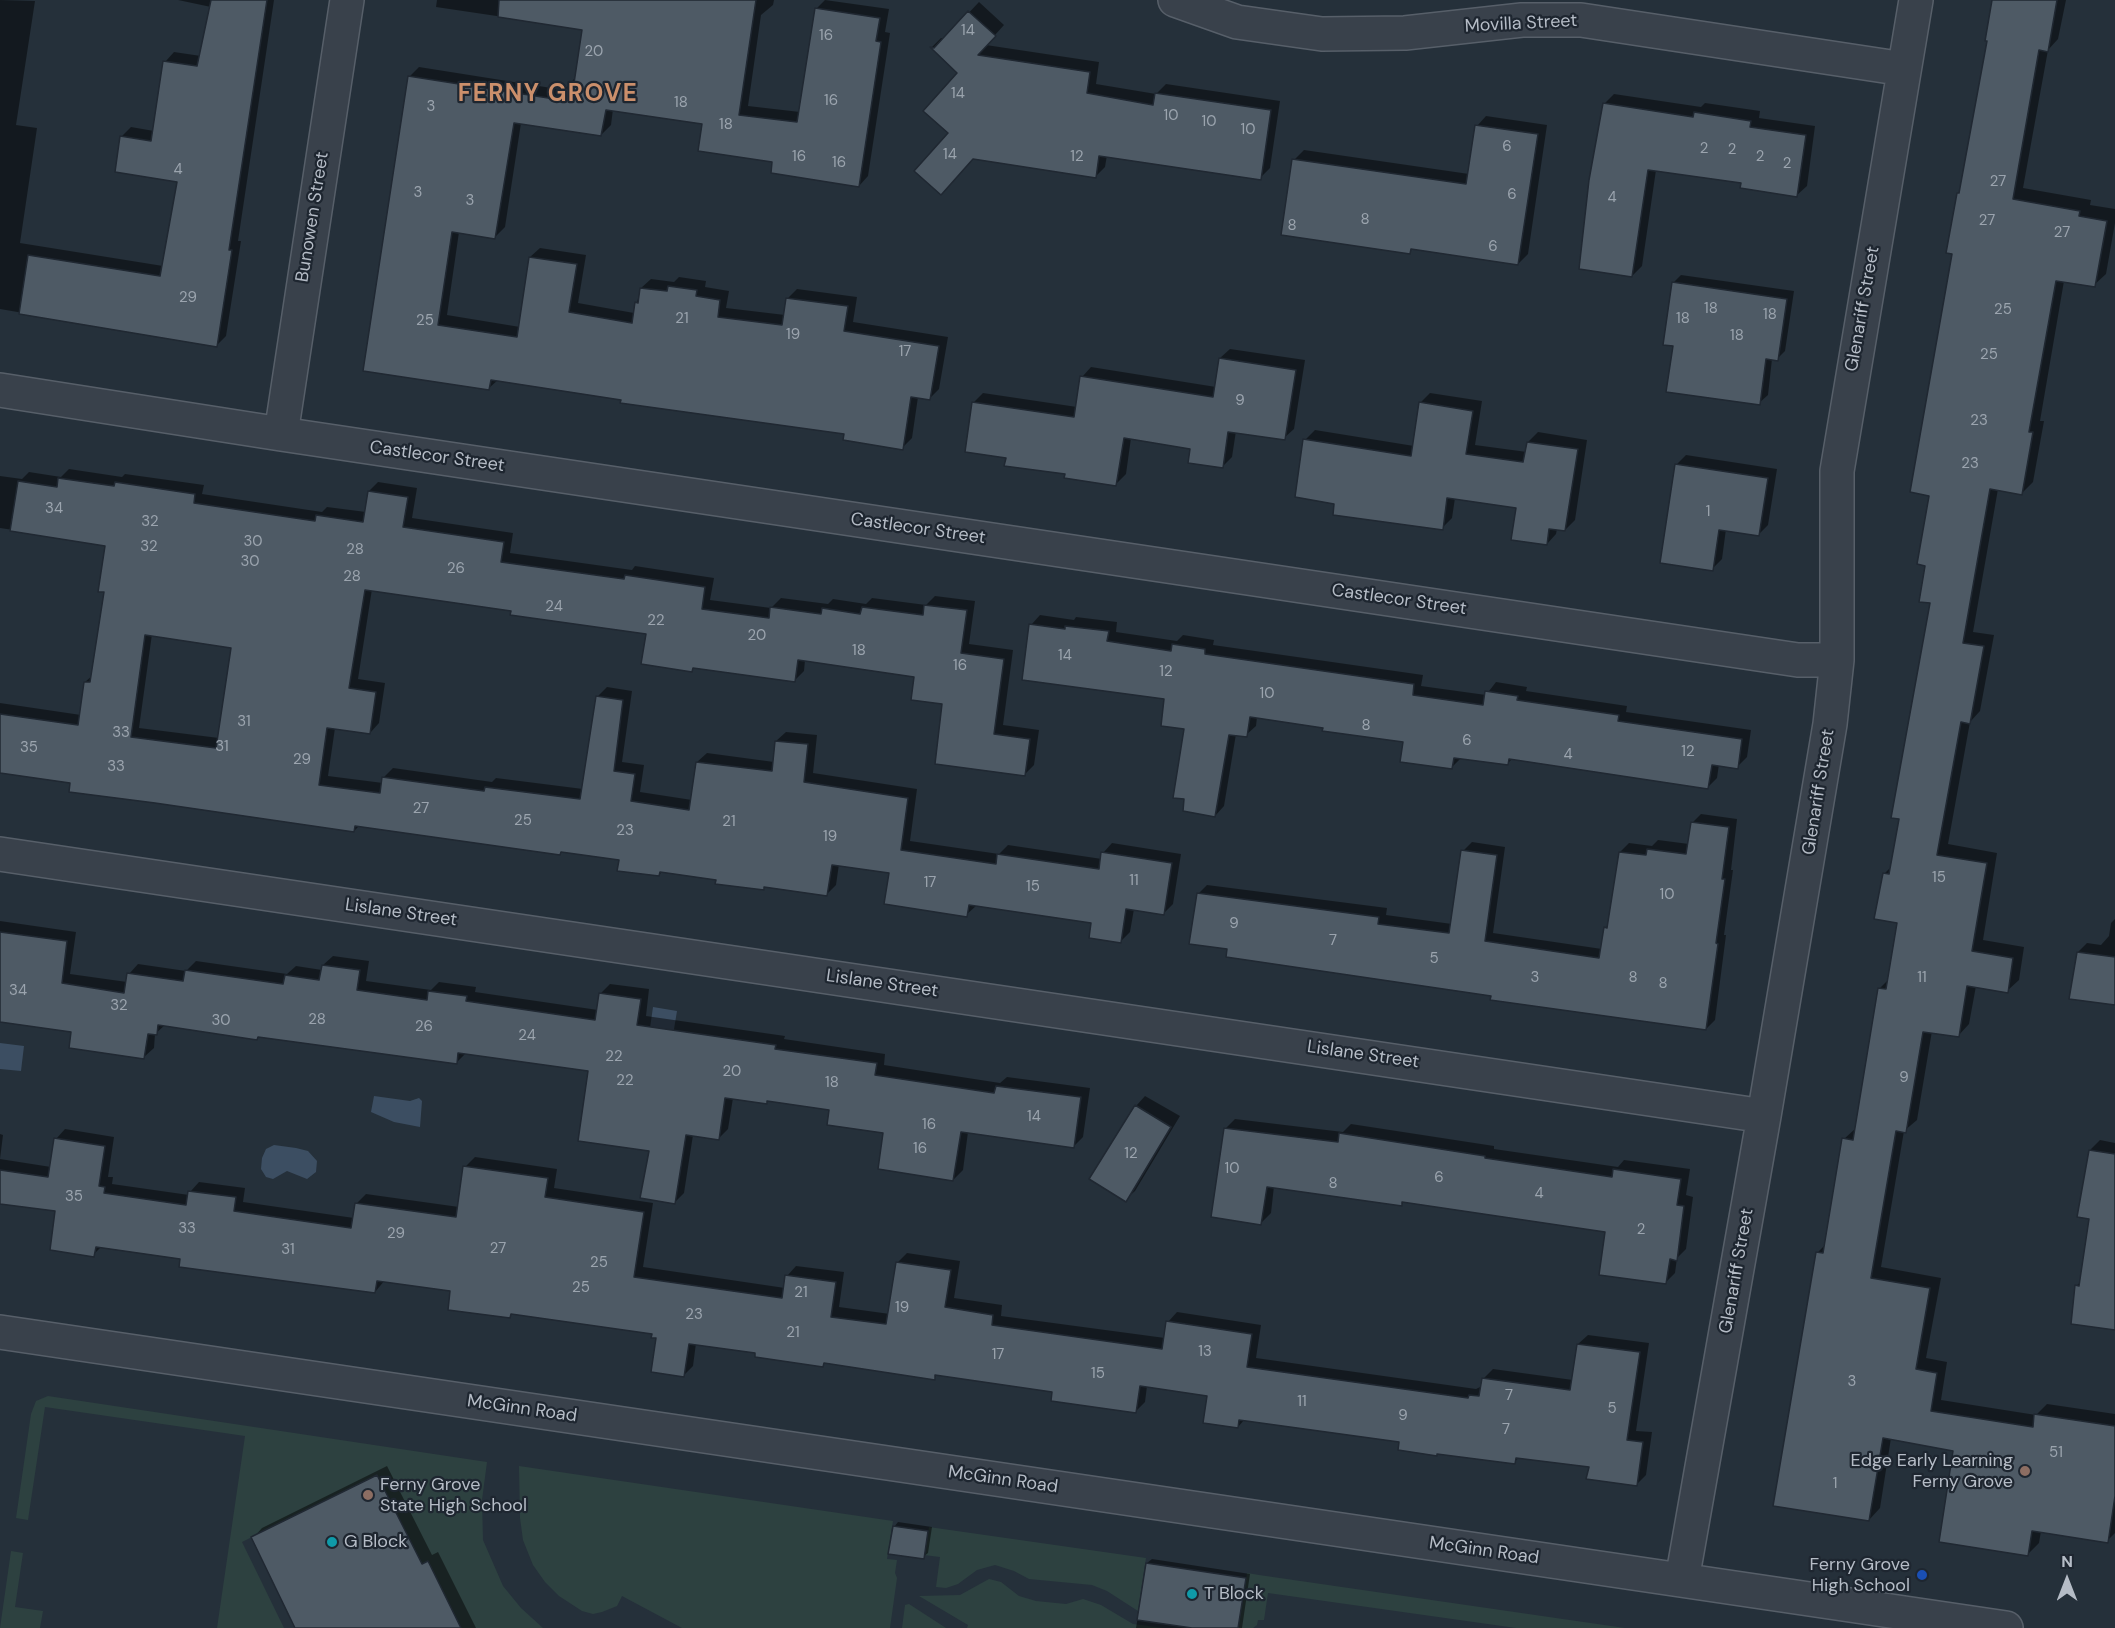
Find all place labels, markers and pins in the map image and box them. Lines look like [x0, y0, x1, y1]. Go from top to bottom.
place label: Edge Early Learning Ferny Grove [1851, 1450, 2013, 1492]
marker: Edge Early Learning Ferny Grove [2018, 1464, 2032, 1478]
place label: Ferny Grove State High School [380, 1474, 527, 1516]
marker: Ferny Grove State High School [361, 1488, 375, 1502]
place label: G Block [344, 1531, 407, 1553]
marker: G Block [325, 1535, 339, 1549]
place label: Ferny Grove High School [1810, 1554, 1910, 1596]
marker: Ferny Grove High School [1915, 1568, 1929, 1582]
place label: T Block [1204, 1583, 1264, 1605]
marker: T Block [1185, 1587, 1199, 1601]

